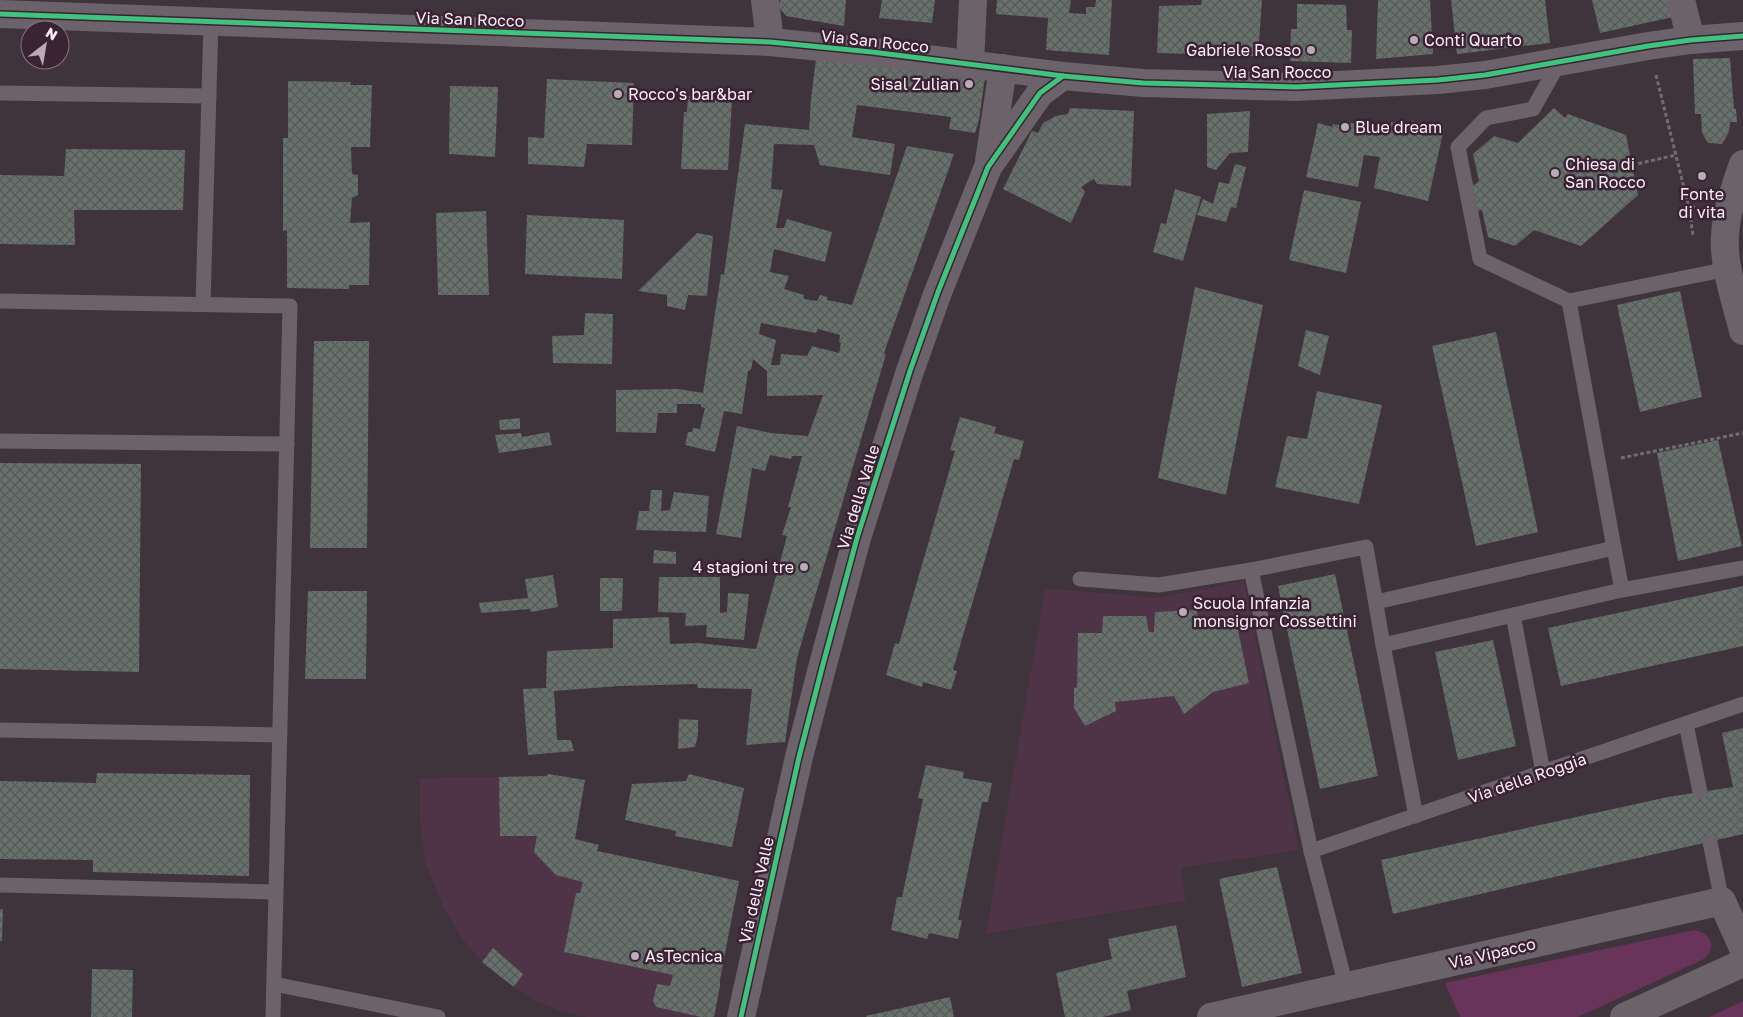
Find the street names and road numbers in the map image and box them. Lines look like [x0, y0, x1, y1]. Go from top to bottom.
street label: Via San Rocco [415, 7, 525, 31]
street label: Via San Rocco [820, 25, 930, 57]
street label: Via San Rocco [1223, 62, 1331, 82]
street label: Via della Valle [833, 442, 883, 552]
street label: Via della Roggia [1465, 748, 1589, 808]
street label: Via della Valle [734, 835, 778, 945]
street label: Via Vipacco [1446, 933, 1538, 973]

